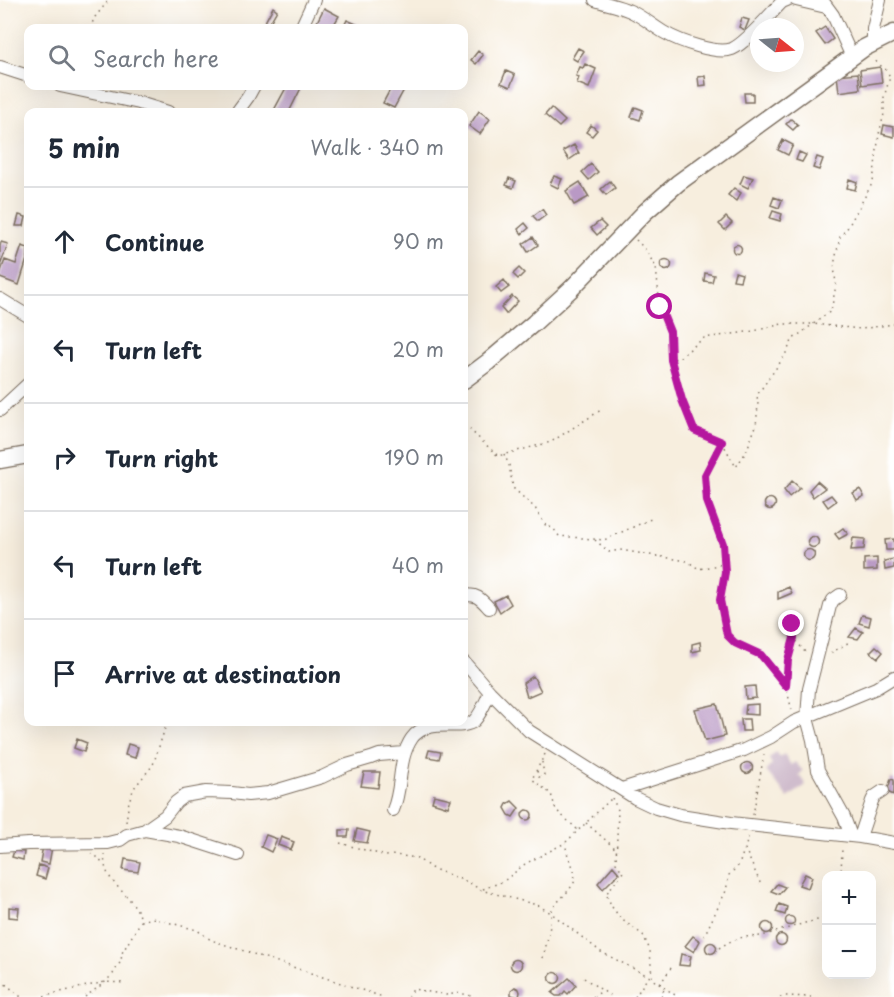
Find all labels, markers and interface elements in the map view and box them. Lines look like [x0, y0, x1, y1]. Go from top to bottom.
north arrow [750, 18, 804, 72]
search box [24, 24, 468, 90]
icon: search [45, 41, 78, 74]
text: Search here [93, 41, 219, 74]
text: 5 min [48, 128, 120, 167]
text: Walk · 340 m [311, 132, 444, 162]
icon: ahead [48, 225, 81, 258]
text: Continue [105, 225, 204, 258]
text: 90 m [393, 226, 444, 256]
route start [646, 293, 672, 319]
icon: left [48, 333, 81, 366]
text: Turn left [105, 333, 202, 366]
text: 20 m [392, 334, 444, 364]
icon: right [48, 441, 81, 474]
text: Turn right [105, 441, 218, 474]
text: 190 m [385, 442, 444, 472]
icon: left [48, 549, 81, 582]
text: Turn left [105, 549, 202, 582]
text: 40 m [392, 550, 444, 580]
route end [778, 610, 804, 636]
icon: arrive [48, 657, 81, 690]
text: Arrive at destination [105, 657, 341, 690]
map controls [822, 871, 876, 979]
button: + [822, 871, 876, 925]
button: − [822, 925, 876, 979]

